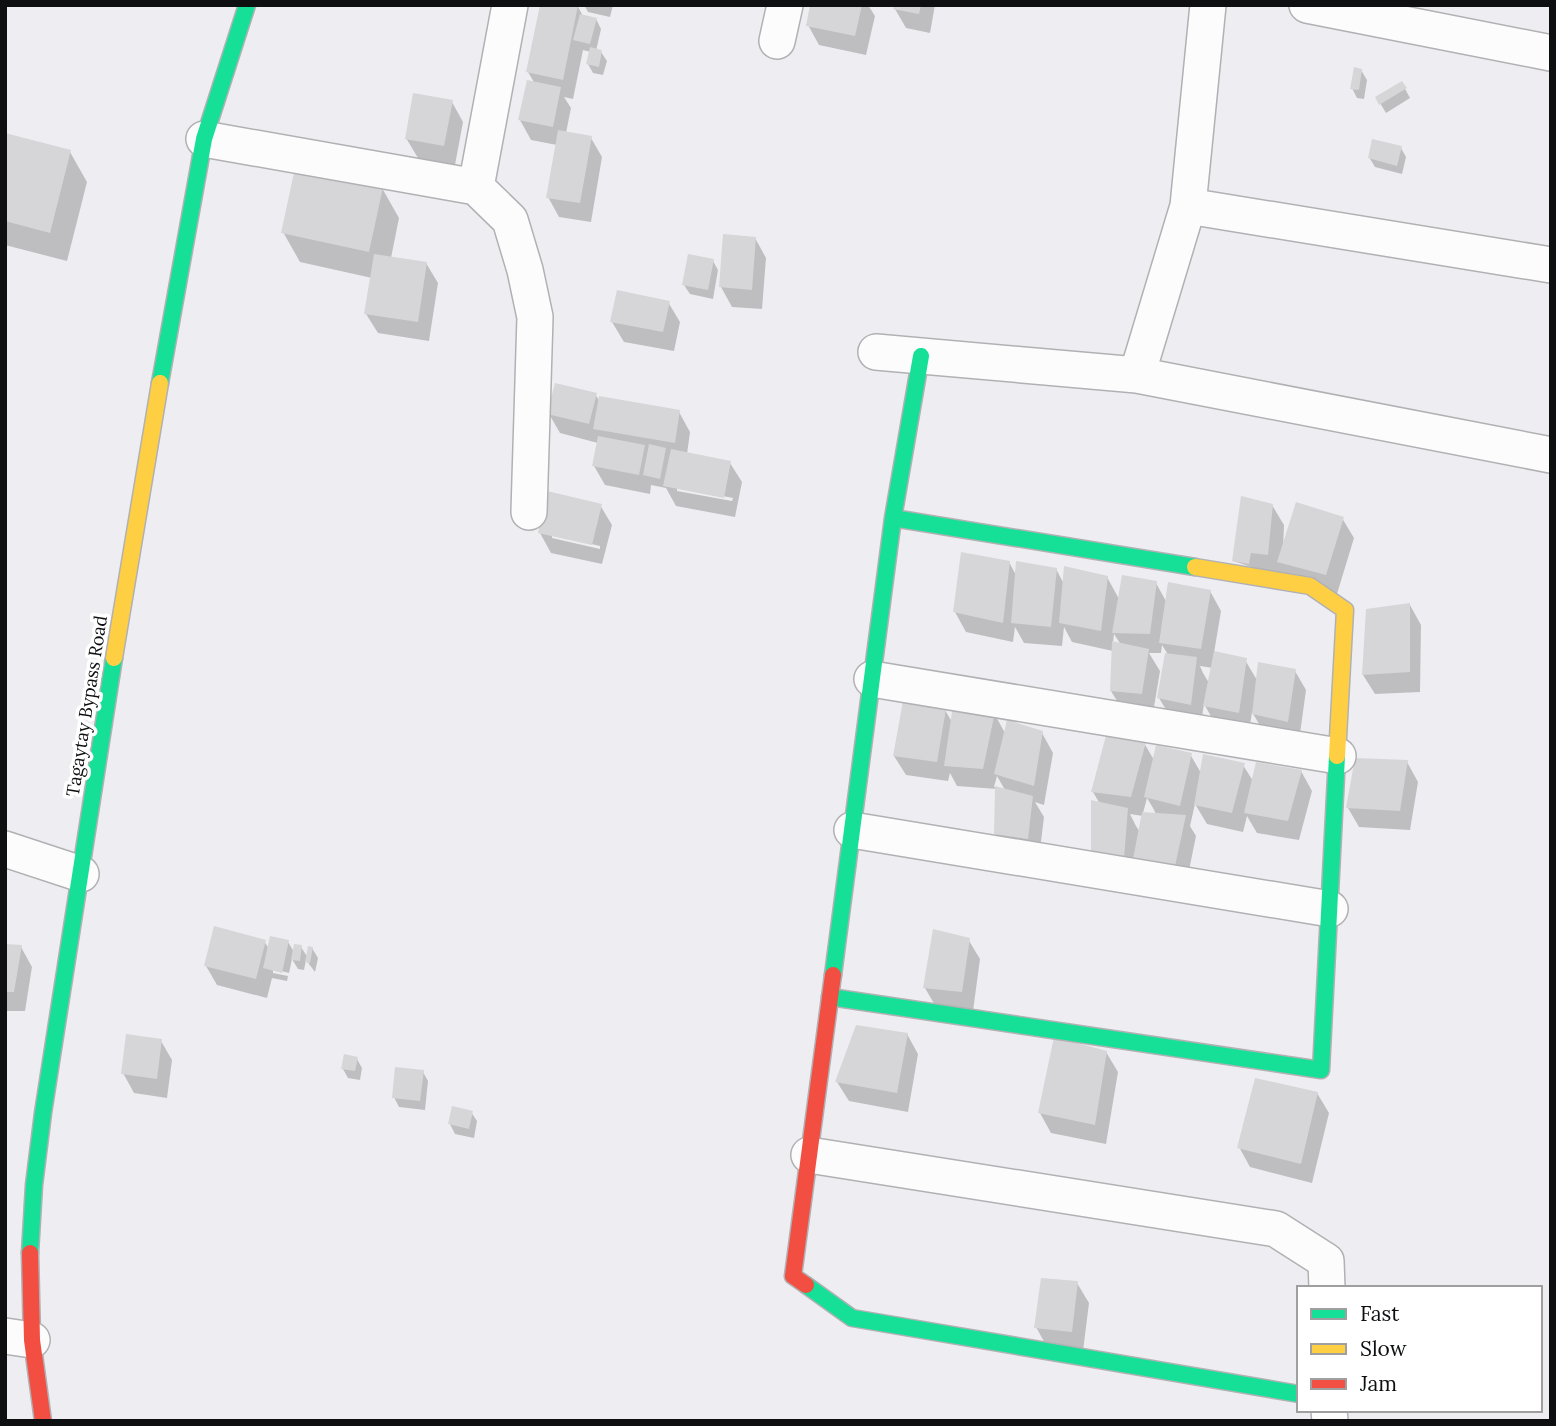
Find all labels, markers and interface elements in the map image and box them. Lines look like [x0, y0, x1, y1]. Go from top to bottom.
street label: Tagaytay Bypass Road [61, 614, 112, 798]
legend [1297, 1286, 1542, 1412]
text: Fast [1360, 1300, 1400, 1327]
text: Slow [1360, 1335, 1407, 1362]
text: Jam [1359, 1370, 1397, 1397]

